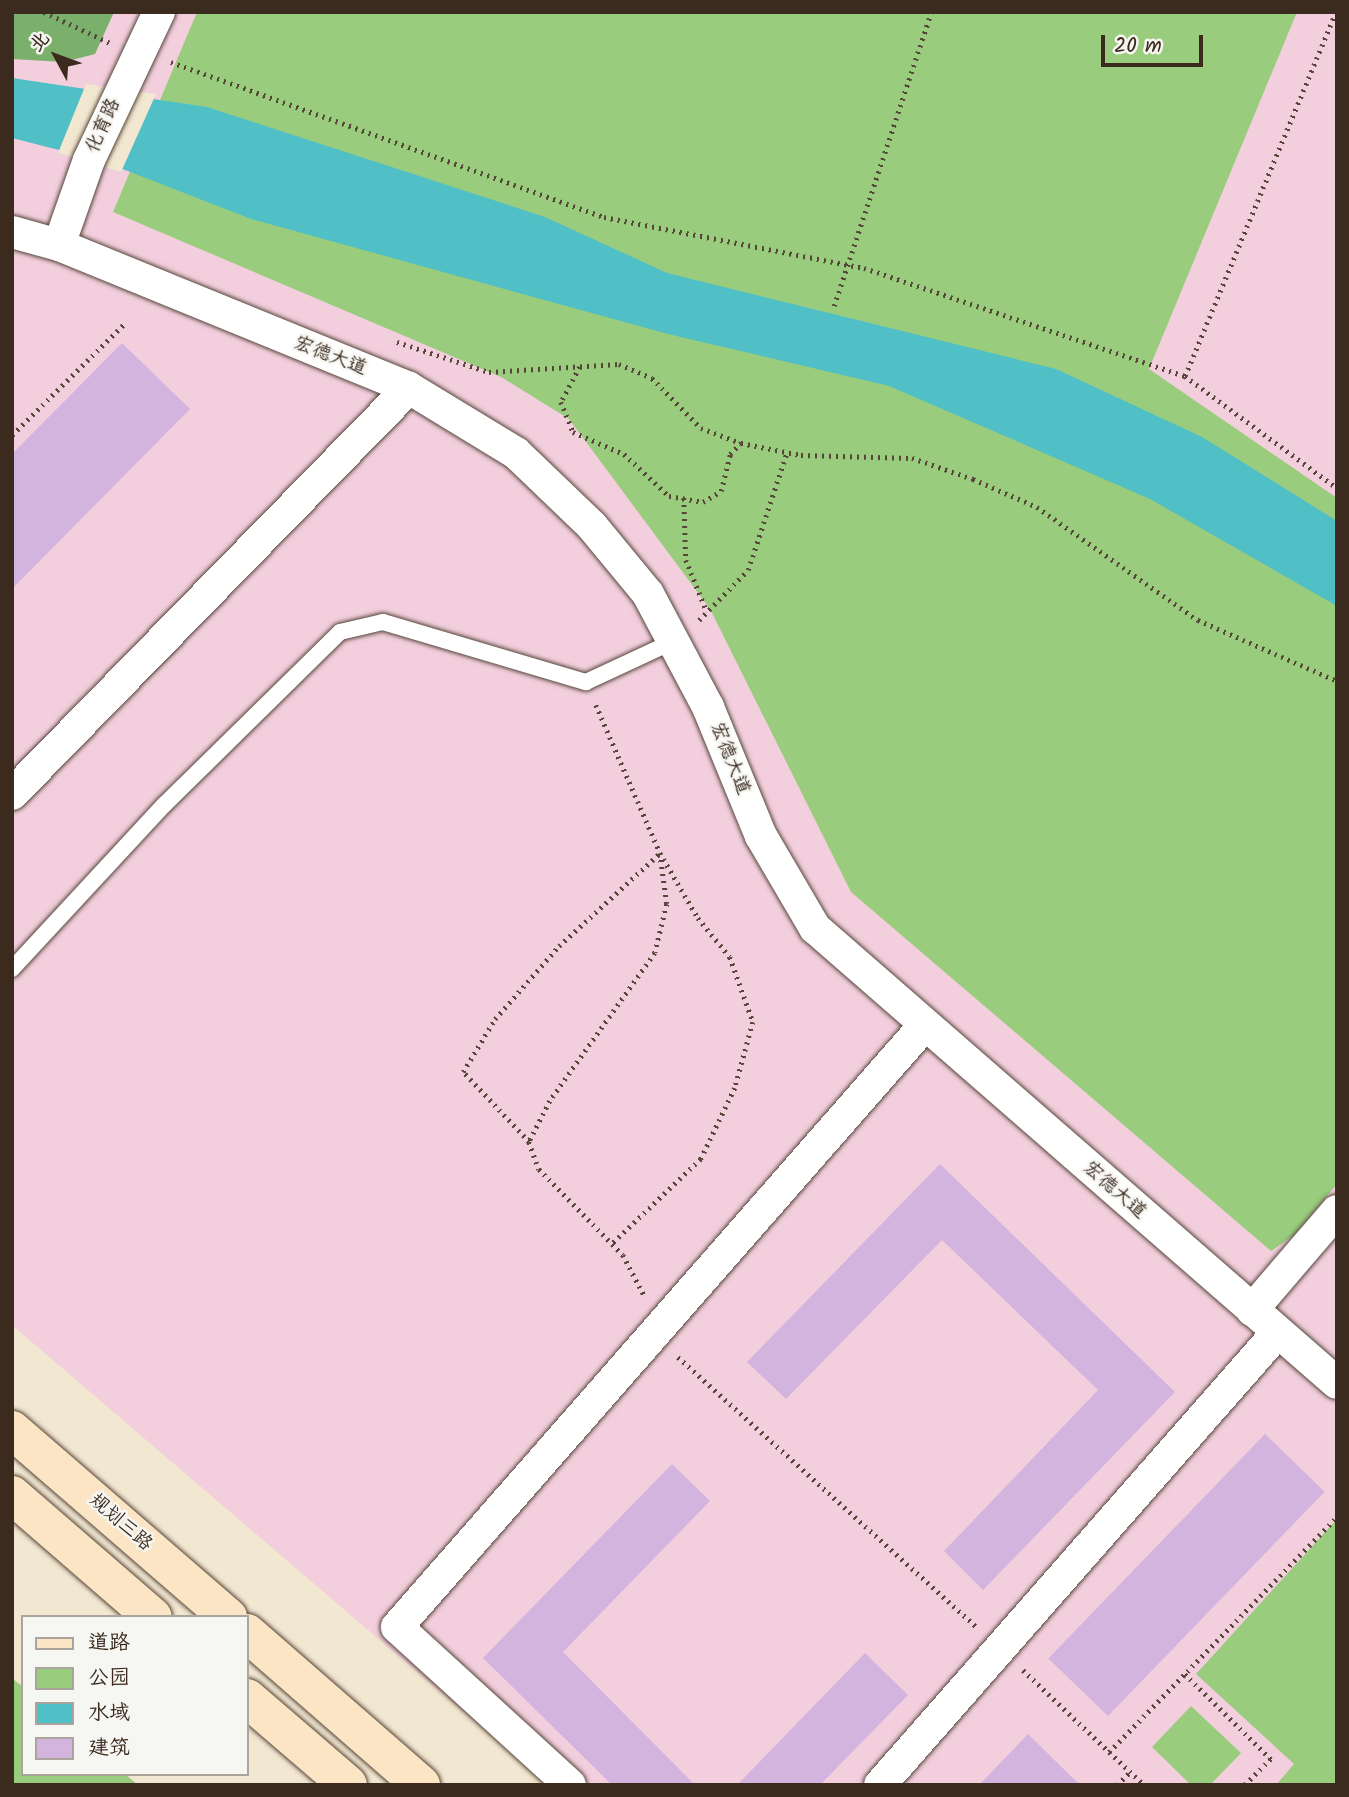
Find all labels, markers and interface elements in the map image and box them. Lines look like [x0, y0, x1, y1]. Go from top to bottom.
north arrow [21, 21, 91, 91]
scale bar [1104, 21, 1206, 65]
text: 北 [23, 25, 58, 59]
text: 20 m [1114, 30, 1162, 63]
street label: 化育路 [82, 95, 126, 157]
street label: 宏德大道 [290, 333, 370, 381]
street label: 宏德大道 [704, 719, 754, 799]
street label: 宏德大道 [1078, 1157, 1150, 1225]
street label: 规划三路 [84, 1489, 156, 1557]
legend [21, 1615, 248, 1776]
text: 道路 [88, 1627, 130, 1660]
text: 公园 [88, 1662, 130, 1695]
text: 水域 [88, 1697, 130, 1730]
text: 建筑 [88, 1732, 130, 1765]

